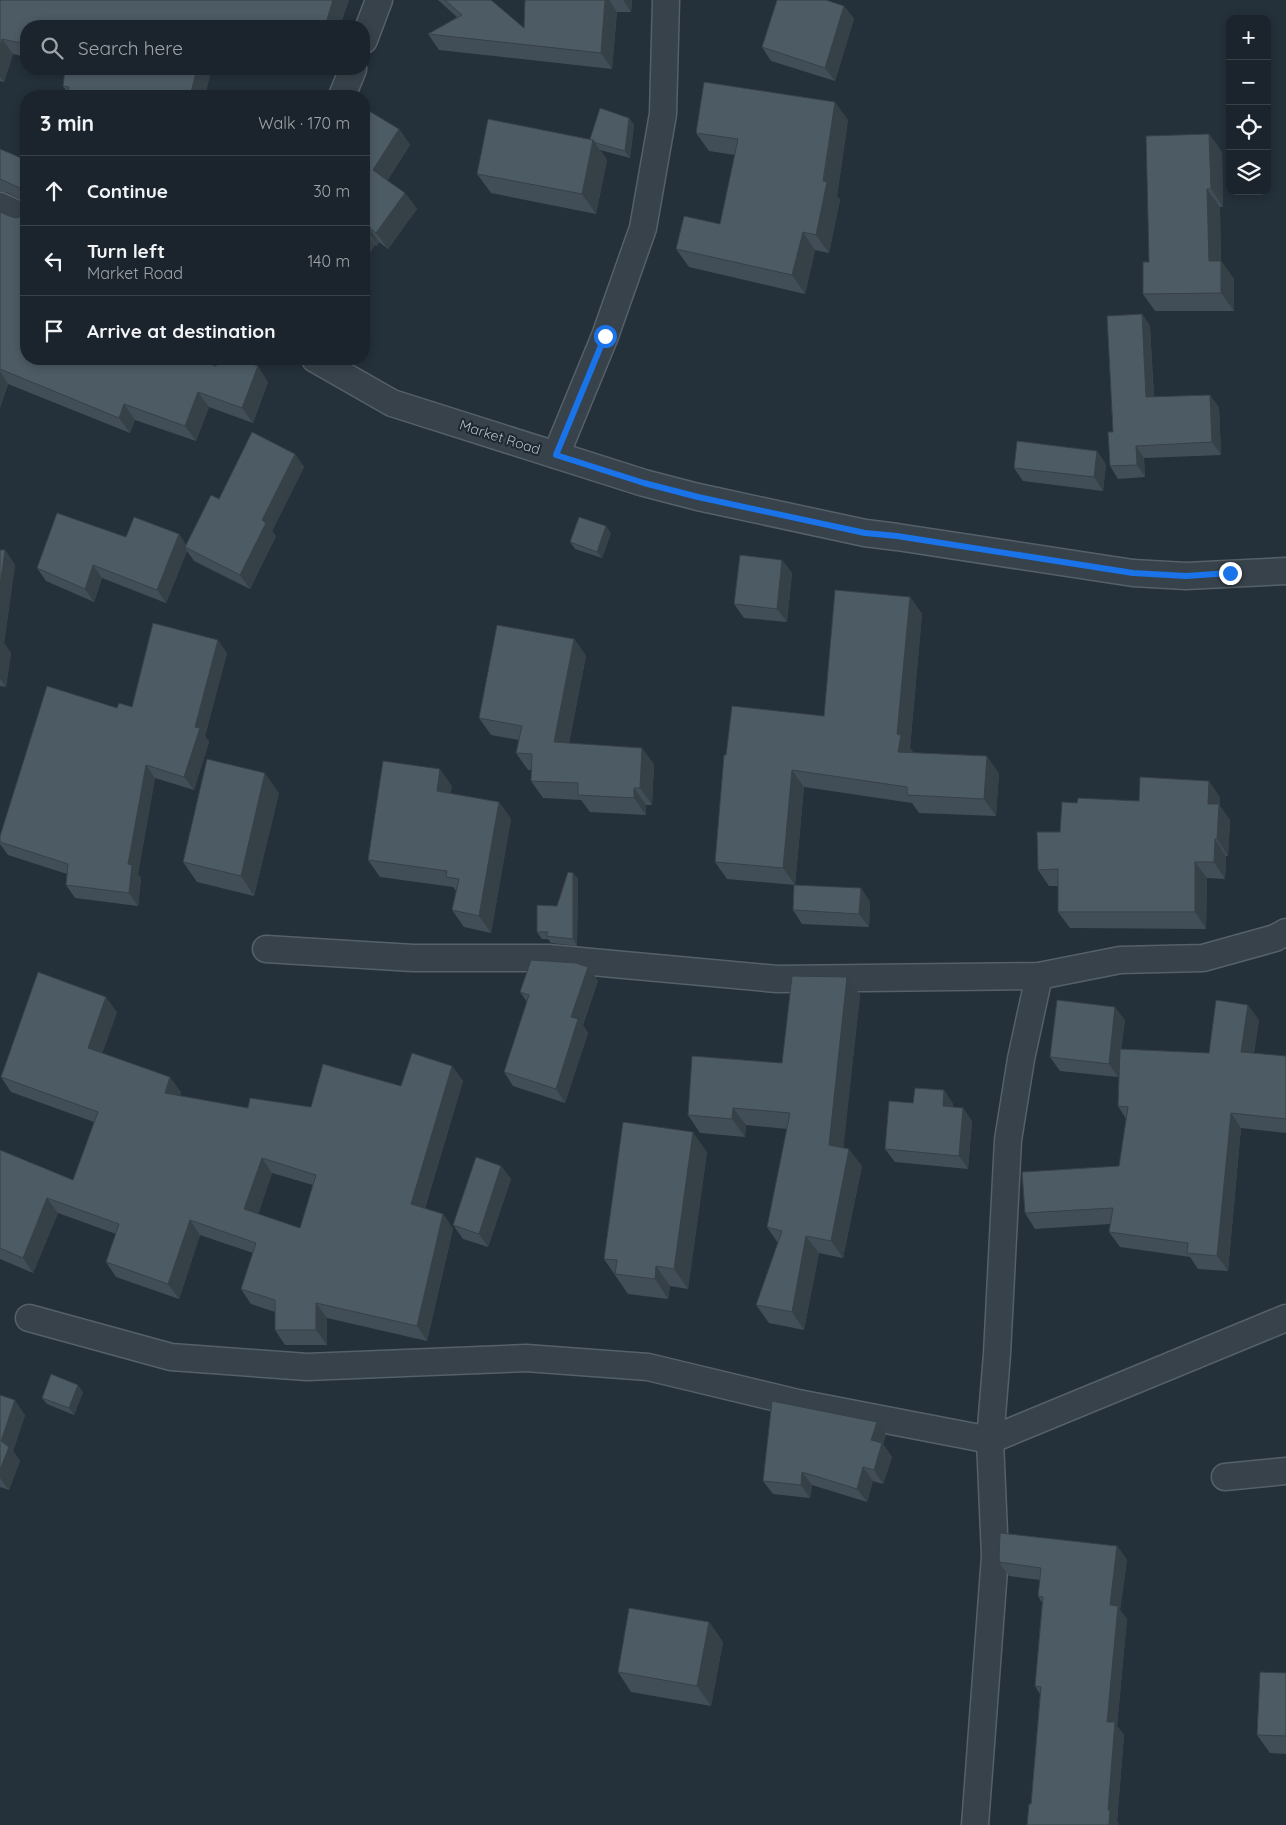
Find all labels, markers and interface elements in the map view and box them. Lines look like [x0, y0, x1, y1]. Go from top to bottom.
map controls [1226, 15, 1271, 195]
button: + [1226, 15, 1271, 60]
search box [20, 20, 370, 75]
icon: search [38, 34, 66, 62]
text: Search here [78, 36, 183, 60]
button: − [1226, 60, 1271, 105]
button: locate [1226, 105, 1271, 150]
text: 3 min [40, 110, 94, 136]
text: Walk · 170 m [258, 113, 350, 133]
button: layers [1226, 150, 1271, 195]
icon: ahead [40, 177, 68, 205]
text: Continue [87, 179, 168, 203]
text: 30 m [313, 181, 350, 201]
text: Turn left [87, 239, 165, 263]
icon: left [40, 247, 68, 275]
text: 140 m [307, 251, 350, 271]
text: Market Road [87, 263, 183, 283]
icon: arrive [40, 317, 68, 345]
text: Arrive at destination [87, 319, 276, 343]
route start [594, 325, 617, 348]
street label: Market Road [457, 415, 543, 459]
route end [1219, 562, 1242, 585]

